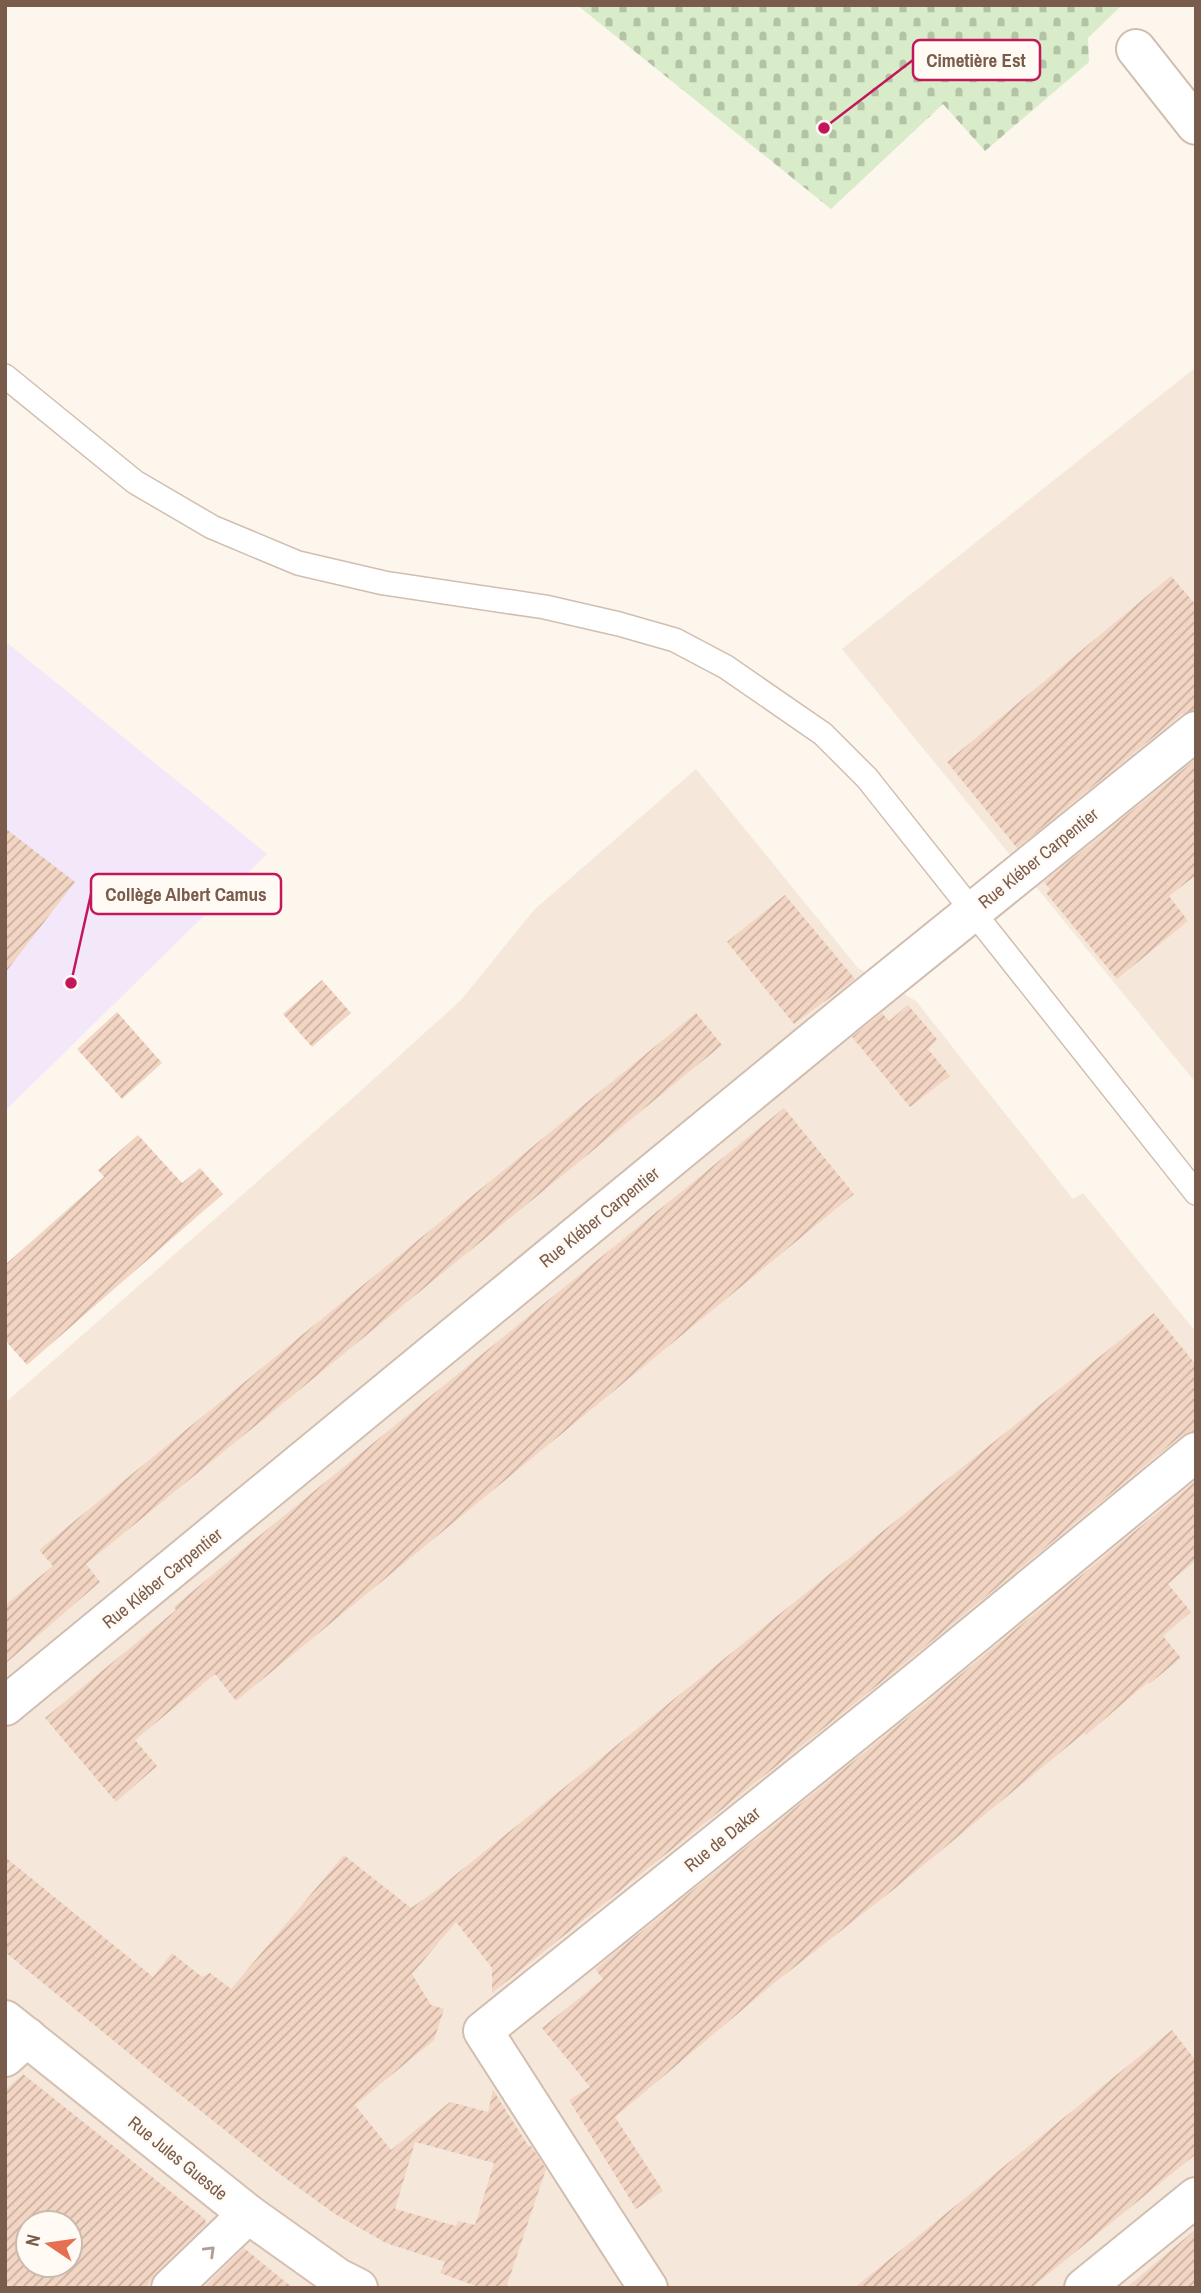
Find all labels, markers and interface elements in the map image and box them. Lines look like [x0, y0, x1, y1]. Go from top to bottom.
callout: Cimetière Est [913, 40, 1040, 80]
text: Cimetière Est [926, 47, 1026, 73]
street label: Rue Kléber Carpentier [973, 802, 1103, 914]
callout: Collège Albert Camus [91, 874, 281, 914]
text: Collège Albert Camus [105, 881, 267, 907]
street label: Rue Kléber Carpentier [534, 1161, 664, 1273]
street label: Rue Kléber Carpentier [97, 1522, 227, 1634]
street label: Rue de Dakar [679, 1801, 765, 1877]
street label: Rue Jules Guesde [123, 2110, 233, 2206]
north arrow [14, 2209, 84, 2279]
text: N [19, 2232, 46, 2249]
one-way arrow [202, 2246, 215, 2259]

